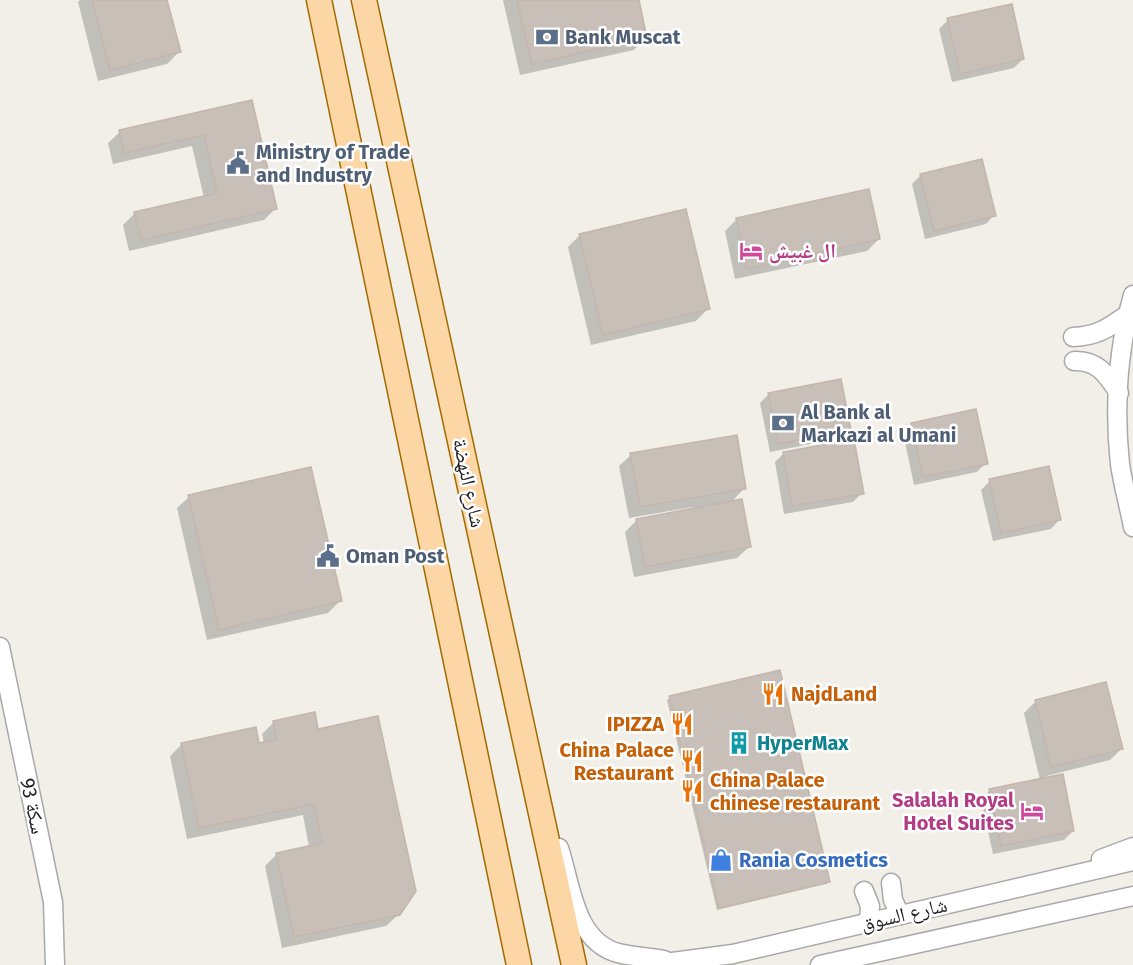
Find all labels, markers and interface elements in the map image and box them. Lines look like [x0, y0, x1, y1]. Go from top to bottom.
bank icon: Bank Muscat [534, 24, 560, 50]
place label: Bank Muscat [565, 25, 681, 49]
place label: Ministry of Trade and Industry [256, 140, 410, 187]
public building icon: Ministry of Trade and Industry [225, 150, 251, 176]
hotel icon: ال غبيش [738, 238, 764, 264]
place label: ال غبيش [769, 239, 836, 264]
place label: Al Bank al Markazi al Umani [800, 400, 956, 447]
bank icon: Al Bank al Markazi al Umani [770, 410, 796, 436]
street label: شارع النهضة [447, 436, 490, 530]
public building icon: Oman Post [315, 543, 341, 569]
place label: Oman Post [346, 544, 445, 568]
restaurant icon: NajdLand [760, 681, 786, 707]
place label: NajdLand [791, 682, 877, 706]
restaurant icon: IPIZZA [669, 711, 695, 737]
place label: IPIZZA [607, 712, 665, 736]
building icon: HyperMax [726, 730, 752, 756]
place label: HyperMax [757, 731, 849, 755]
place label: China Palace Restaurant [560, 738, 674, 785]
restaurant icon: China Palace Restaurant [679, 748, 705, 774]
place label: China Palace chinese restaurant [710, 768, 881, 815]
street label: سكة 93 [15, 776, 51, 836]
restaurant icon: China Palace chinese restaurant [679, 778, 705, 804]
place label: Salalah Royal Hotel Suites [892, 788, 1014, 835]
hotel icon: Salalah Royal Hotel Suites [1019, 798, 1045, 824]
shop icon: Rania Cosmetics [708, 847, 734, 873]
place label: Rania Cosmetics [739, 848, 888, 872]
street label: شارع السوق [858, 892, 950, 937]

